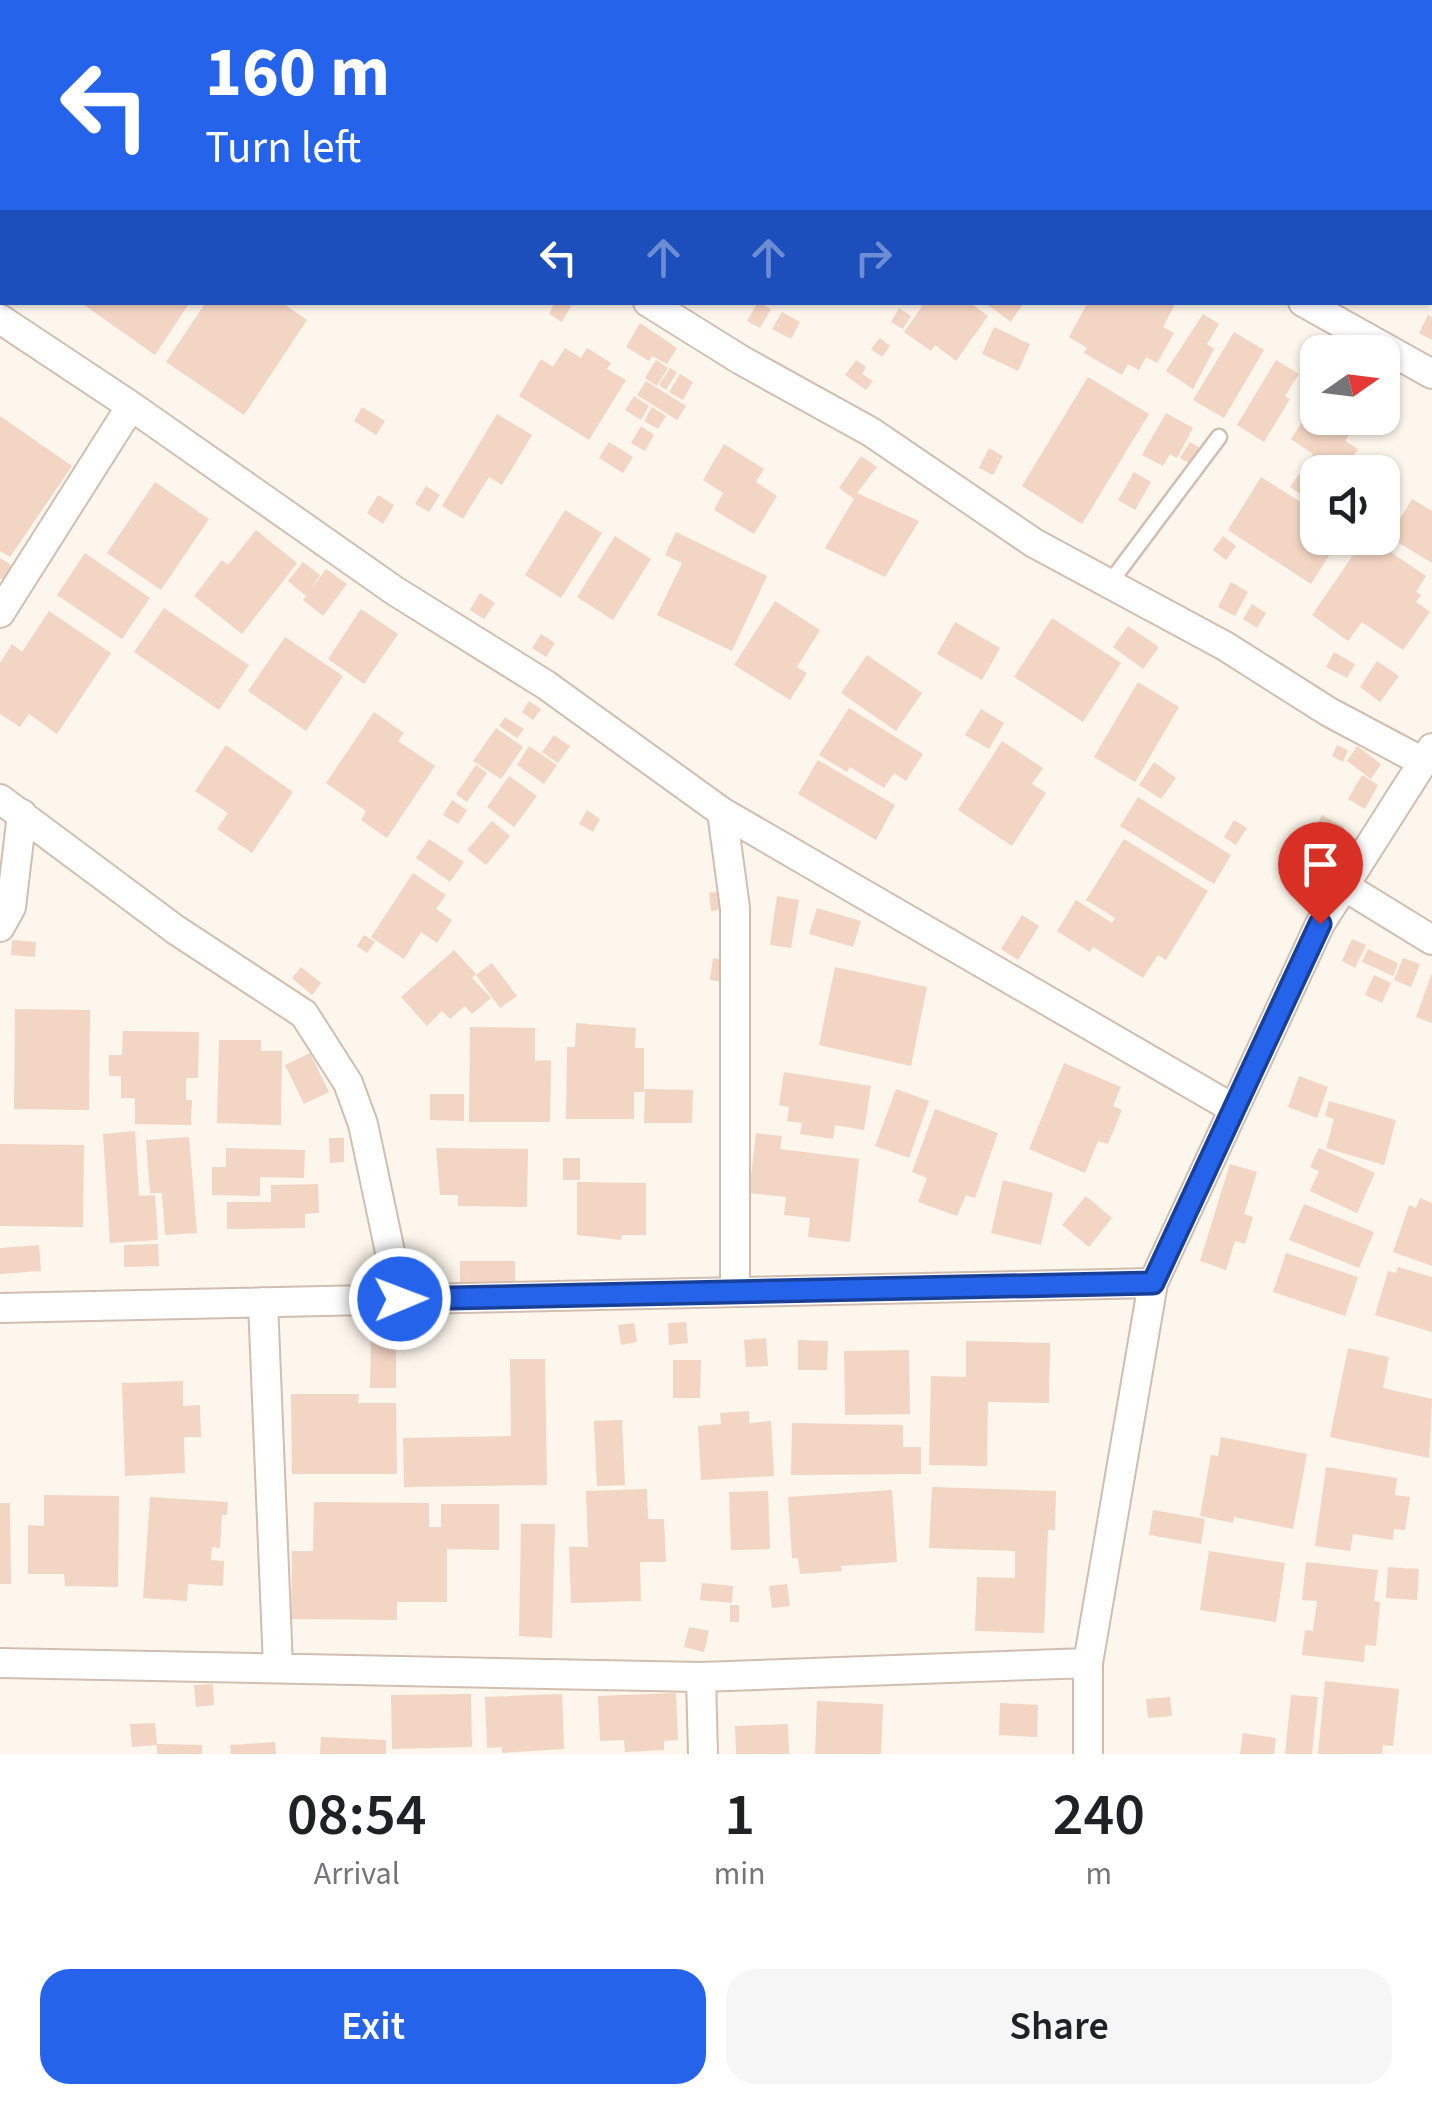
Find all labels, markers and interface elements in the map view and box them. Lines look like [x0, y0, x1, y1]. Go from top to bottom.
text: 160 m [205, 23, 390, 123]
icon: left [40, 40, 170, 170]
text: Turn left [205, 116, 361, 180]
icon: left [531, 230, 586, 285]
icon: ahead [636, 230, 691, 285]
icon: ahead [741, 230, 796, 285]
icon: right [846, 230, 901, 285]
north arrow [1300, 335, 1400, 435]
map controls [1300, 335, 1400, 555]
button: sound [1300, 455, 1400, 555]
pin [1278, 822, 1363, 925]
icon: arrive [1293, 837, 1348, 892]
position arrow [348, 1247, 452, 1351]
text: 08:54 [287, 1773, 427, 1858]
text: 1 [724, 1773, 755, 1858]
text: 240 [1053, 1773, 1145, 1858]
text: Arrival [314, 1851, 400, 1897]
text: min [714, 1851, 766, 1897]
text: m [1086, 1851, 1112, 1897]
button: Exit [40, 1969, 706, 2084]
button: Share [726, 1969, 1392, 2084]

